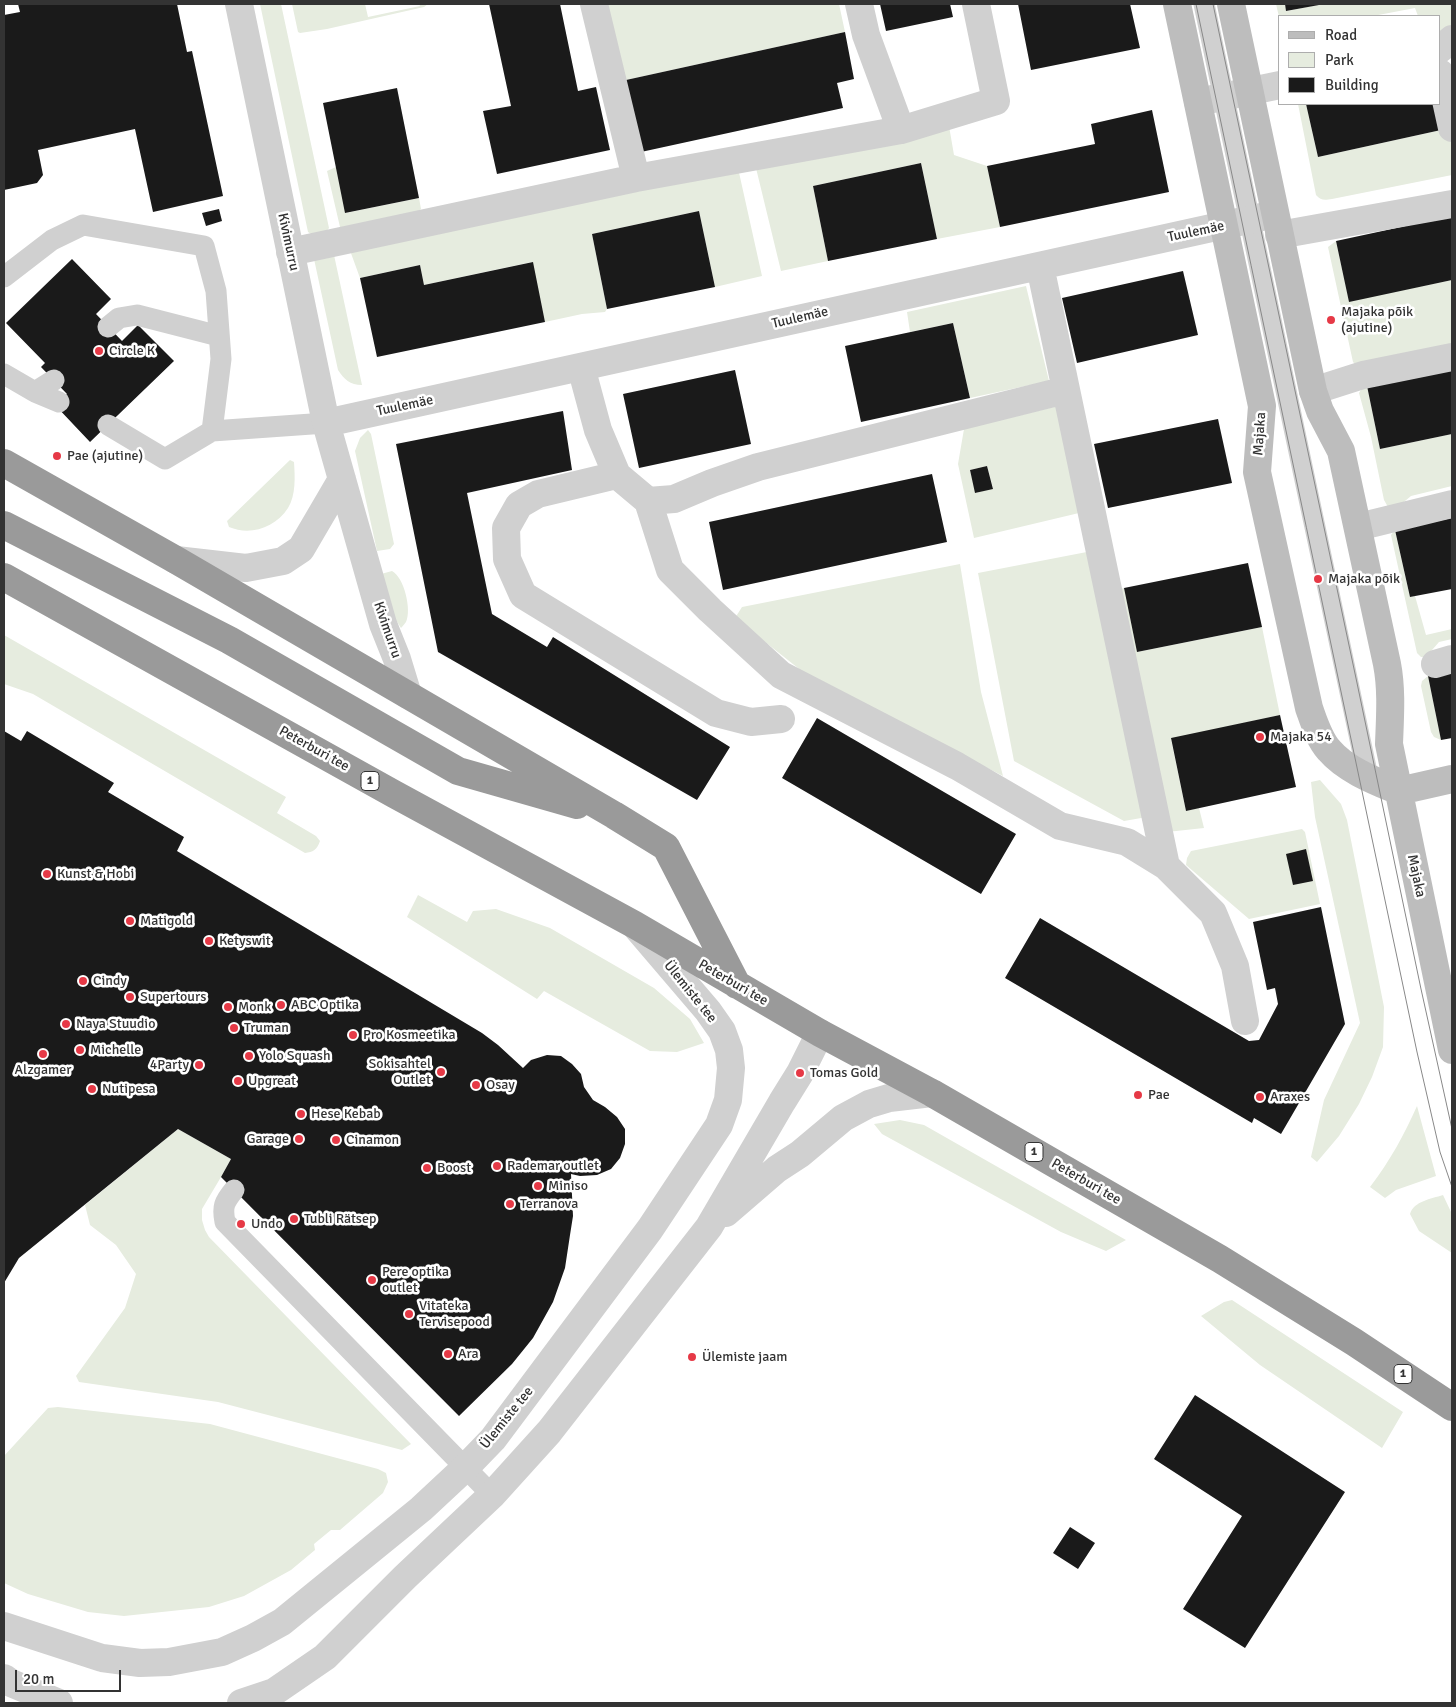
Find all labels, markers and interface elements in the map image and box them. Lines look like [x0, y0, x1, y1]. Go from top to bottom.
legend [1278, 15, 1441, 105]
text: Road [1325, 26, 1357, 44]
text: Park [1325, 51, 1354, 69]
text: Building [1325, 76, 1379, 94]
street label: Kivimurru [274, 212, 302, 272]
street label: Tuulemäe [1166, 218, 1226, 246]
street label: Tuulemäe [770, 303, 830, 333]
place label: Majaka põik (ajutine) [1341, 304, 1413, 336]
marker: Majaka põik (ajutine) [1325, 314, 1337, 326]
place label: Circle K [109, 343, 155, 359]
marker: Circle K [93, 345, 105, 357]
street label: Tuulemäe [375, 392, 435, 420]
street label: Majaka [1250, 412, 1270, 456]
place label: Pae (ajutine) [67, 448, 143, 464]
marker: Pae (ajutine) [51, 450, 63, 462]
place label: Majaka põik [1328, 571, 1400, 587]
marker: Majaka põik [1312, 573, 1324, 585]
street label: Kivimurru [369, 599, 405, 661]
street label: Peterburi tee [276, 723, 352, 775]
place label: Majaka 54 [1270, 729, 1332, 745]
marker: Majaka 54 [1254, 731, 1266, 743]
road number: 1 [361, 771, 379, 790]
street label: Majaka [1403, 853, 1429, 899]
place label: Kunst & Hobi [57, 866, 134, 882]
marker: Kunst & Hobi [41, 868, 53, 880]
place label: Matigold [140, 913, 193, 929]
marker: Matigold [124, 915, 136, 927]
place label: Ketyswit [219, 933, 271, 949]
marker: Ketyswit [203, 935, 215, 947]
street label: Peterburi tee [695, 956, 771, 1010]
street label: Ülemiste tee [660, 958, 720, 1026]
place label: Cindy [93, 973, 127, 989]
marker: Cindy [77, 975, 89, 987]
place label: Supertours [140, 989, 206, 1005]
marker: Supertours [124, 991, 136, 1003]
place label: ABC Optika [291, 997, 359, 1013]
place label: Monk [238, 999, 271, 1015]
marker: ABC Optika [275, 999, 287, 1011]
marker: Monk [222, 1001, 234, 1013]
place label: Naya Stuudio [76, 1016, 155, 1032]
marker: Naya Stuudio [60, 1018, 72, 1030]
place label: Truman [244, 1020, 289, 1036]
marker: Truman [228, 1022, 240, 1034]
place label: Pro Kosmeetika [363, 1027, 456, 1043]
marker: Pro Kosmeetika [347, 1029, 359, 1041]
place label: Michelle [90, 1042, 141, 1058]
marker: Michelle [74, 1044, 86, 1056]
marker: Alzgamer [37, 1048, 49, 1060]
place label: Yolo Squash [259, 1048, 331, 1064]
marker: Yolo Squash [243, 1050, 255, 1062]
place label: Sokisahtel Outlet [368, 1056, 431, 1088]
place label: 4Party [150, 1057, 189, 1073]
marker: 4Party [193, 1059, 205, 1071]
place label: Alzgamer [15, 1062, 71, 1078]
place label: Tomas Gold [810, 1065, 878, 1081]
marker: Sokisahtel Outlet [435, 1066, 447, 1078]
marker: Tomas Gold [794, 1067, 806, 1079]
place label: Upgreat [248, 1073, 296, 1089]
marker: Upgreat [232, 1075, 244, 1087]
place label: Osay [486, 1077, 515, 1093]
marker: Osay [470, 1079, 482, 1091]
place label: Nutipesa [102, 1081, 156, 1097]
marker: Nutipesa [86, 1083, 98, 1095]
place label: Pae [1148, 1087, 1170, 1103]
marker: Pae [1132, 1089, 1144, 1101]
place label: Araxes [1270, 1089, 1310, 1105]
marker: Araxes [1254, 1091, 1266, 1103]
place label: Hese Kebab [311, 1106, 381, 1122]
marker: Hese Kebab [295, 1108, 307, 1120]
place label: Garage [246, 1131, 289, 1147]
place label: Cinamon [346, 1132, 399, 1148]
marker: Garage [293, 1133, 305, 1145]
marker: Cinamon [330, 1134, 342, 1146]
road number: 1 [1025, 1142, 1043, 1162]
street label: Peterburi tee [1048, 1155, 1124, 1209]
place label: Rademar outlet [507, 1158, 599, 1174]
place label: Boost [437, 1160, 471, 1176]
marker: Rademar outlet [491, 1160, 503, 1172]
marker: Boost [421, 1162, 433, 1174]
place label: Miniso [548, 1178, 588, 1194]
marker: Miniso [532, 1180, 544, 1192]
place label: Terranova [520, 1196, 578, 1212]
marker: Terranova [504, 1198, 516, 1210]
place label: Tubli Rätsep [304, 1211, 376, 1227]
marker: Tubli Rätsep [288, 1213, 300, 1225]
place label: Undo [251, 1216, 283, 1232]
marker: Undo [235, 1218, 247, 1230]
place label: Pere optika outlet [382, 1264, 449, 1296]
marker: Pere optika outlet [366, 1274, 378, 1286]
place label: Vitateka Tervisepood [419, 1298, 490, 1330]
marker: Vitateka Tervisepood [403, 1308, 415, 1320]
place label: Ara [458, 1346, 479, 1362]
marker: Ara [442, 1348, 454, 1360]
place label: Ülemiste jaam [702, 1349, 788, 1365]
marker: Ülemiste jaam [686, 1351, 698, 1363]
road number: 1 [1394, 1365, 1412, 1384]
street label: Ülemiste tee [477, 1384, 537, 1452]
scale bar [18, 1660, 124, 1692]
text: 20 m [23, 1670, 54, 1688]

